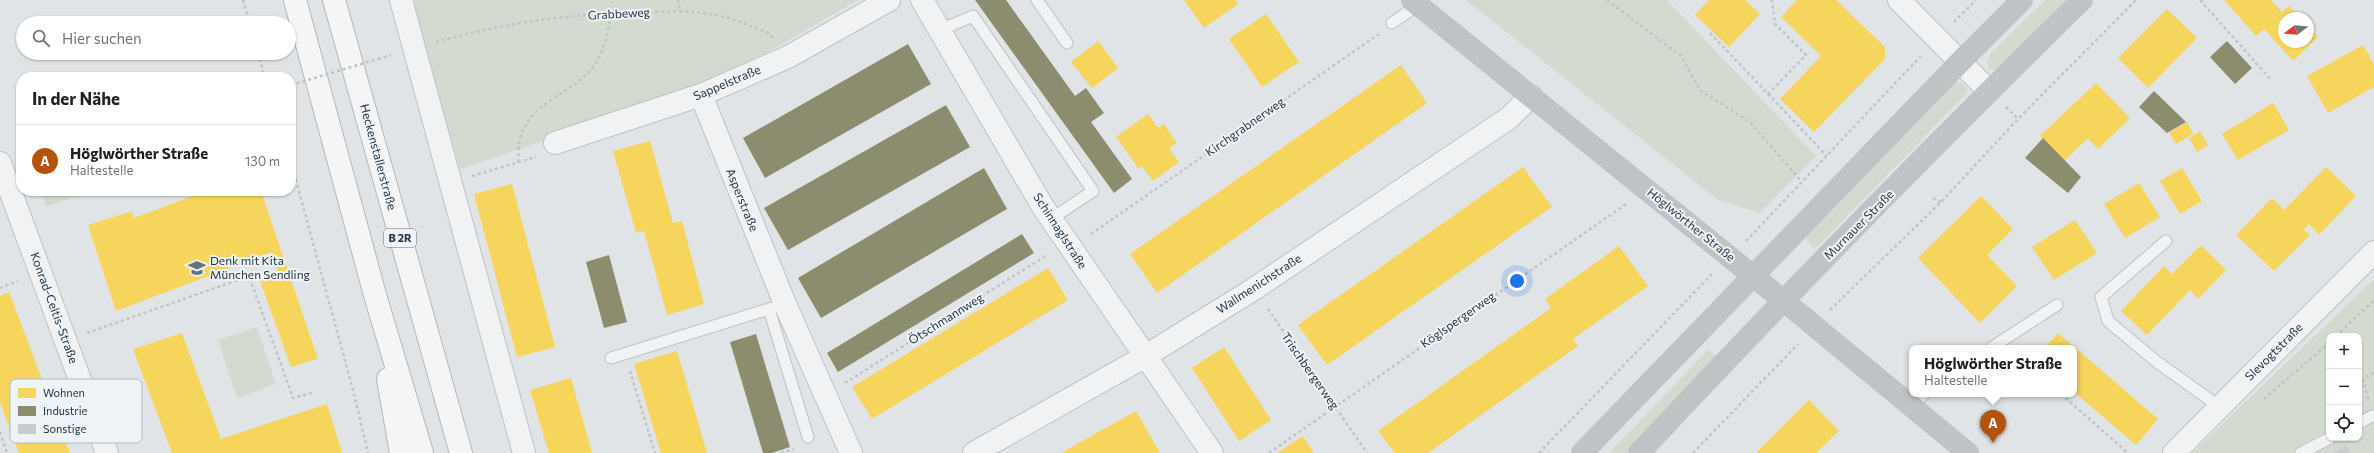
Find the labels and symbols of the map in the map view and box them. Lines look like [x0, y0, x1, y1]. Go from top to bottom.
street label: Grabbeweg [587, 4, 651, 22]
north arrow [2278, 12, 2314, 48]
street label: Sappelstraße [691, 62, 762, 103]
street label: Kirchgrabnerweg [1202, 93, 1287, 159]
street label: Heckenstallerstraße [358, 102, 400, 211]
street label: Asperstraße [724, 166, 762, 233]
street label: Höglwörther Straße [1645, 185, 1738, 264]
street label: Murnauer Straße [1821, 187, 1896, 262]
street label: Schinnaglstraße [1031, 190, 1091, 271]
road number: B 2R [384, 229, 416, 247]
street label: Konrad-Celtis-Straße [28, 250, 82, 365]
street label: Wallmenichstraße [1213, 250, 1304, 316]
place label: Denk mit Kita München Sendling [210, 253, 311, 281]
school or university icon: Denk mit Kita München Sendling [187, 258, 207, 278]
your location [1507, 271, 1527, 291]
street label: Köglspergerweg [1417, 288, 1498, 350]
street label: Ötschmannweg [905, 289, 986, 347]
street label: Slevogtstraße [2242, 320, 2305, 383]
street label: Trischbergerweg [1279, 329, 1343, 412]
legend [10, 379, 142, 443]
text: Wohnen [43, 386, 85, 399]
text: Industrie [43, 404, 88, 417]
pin: A [1980, 410, 2006, 443]
text: Sonstige [43, 422, 86, 435]

